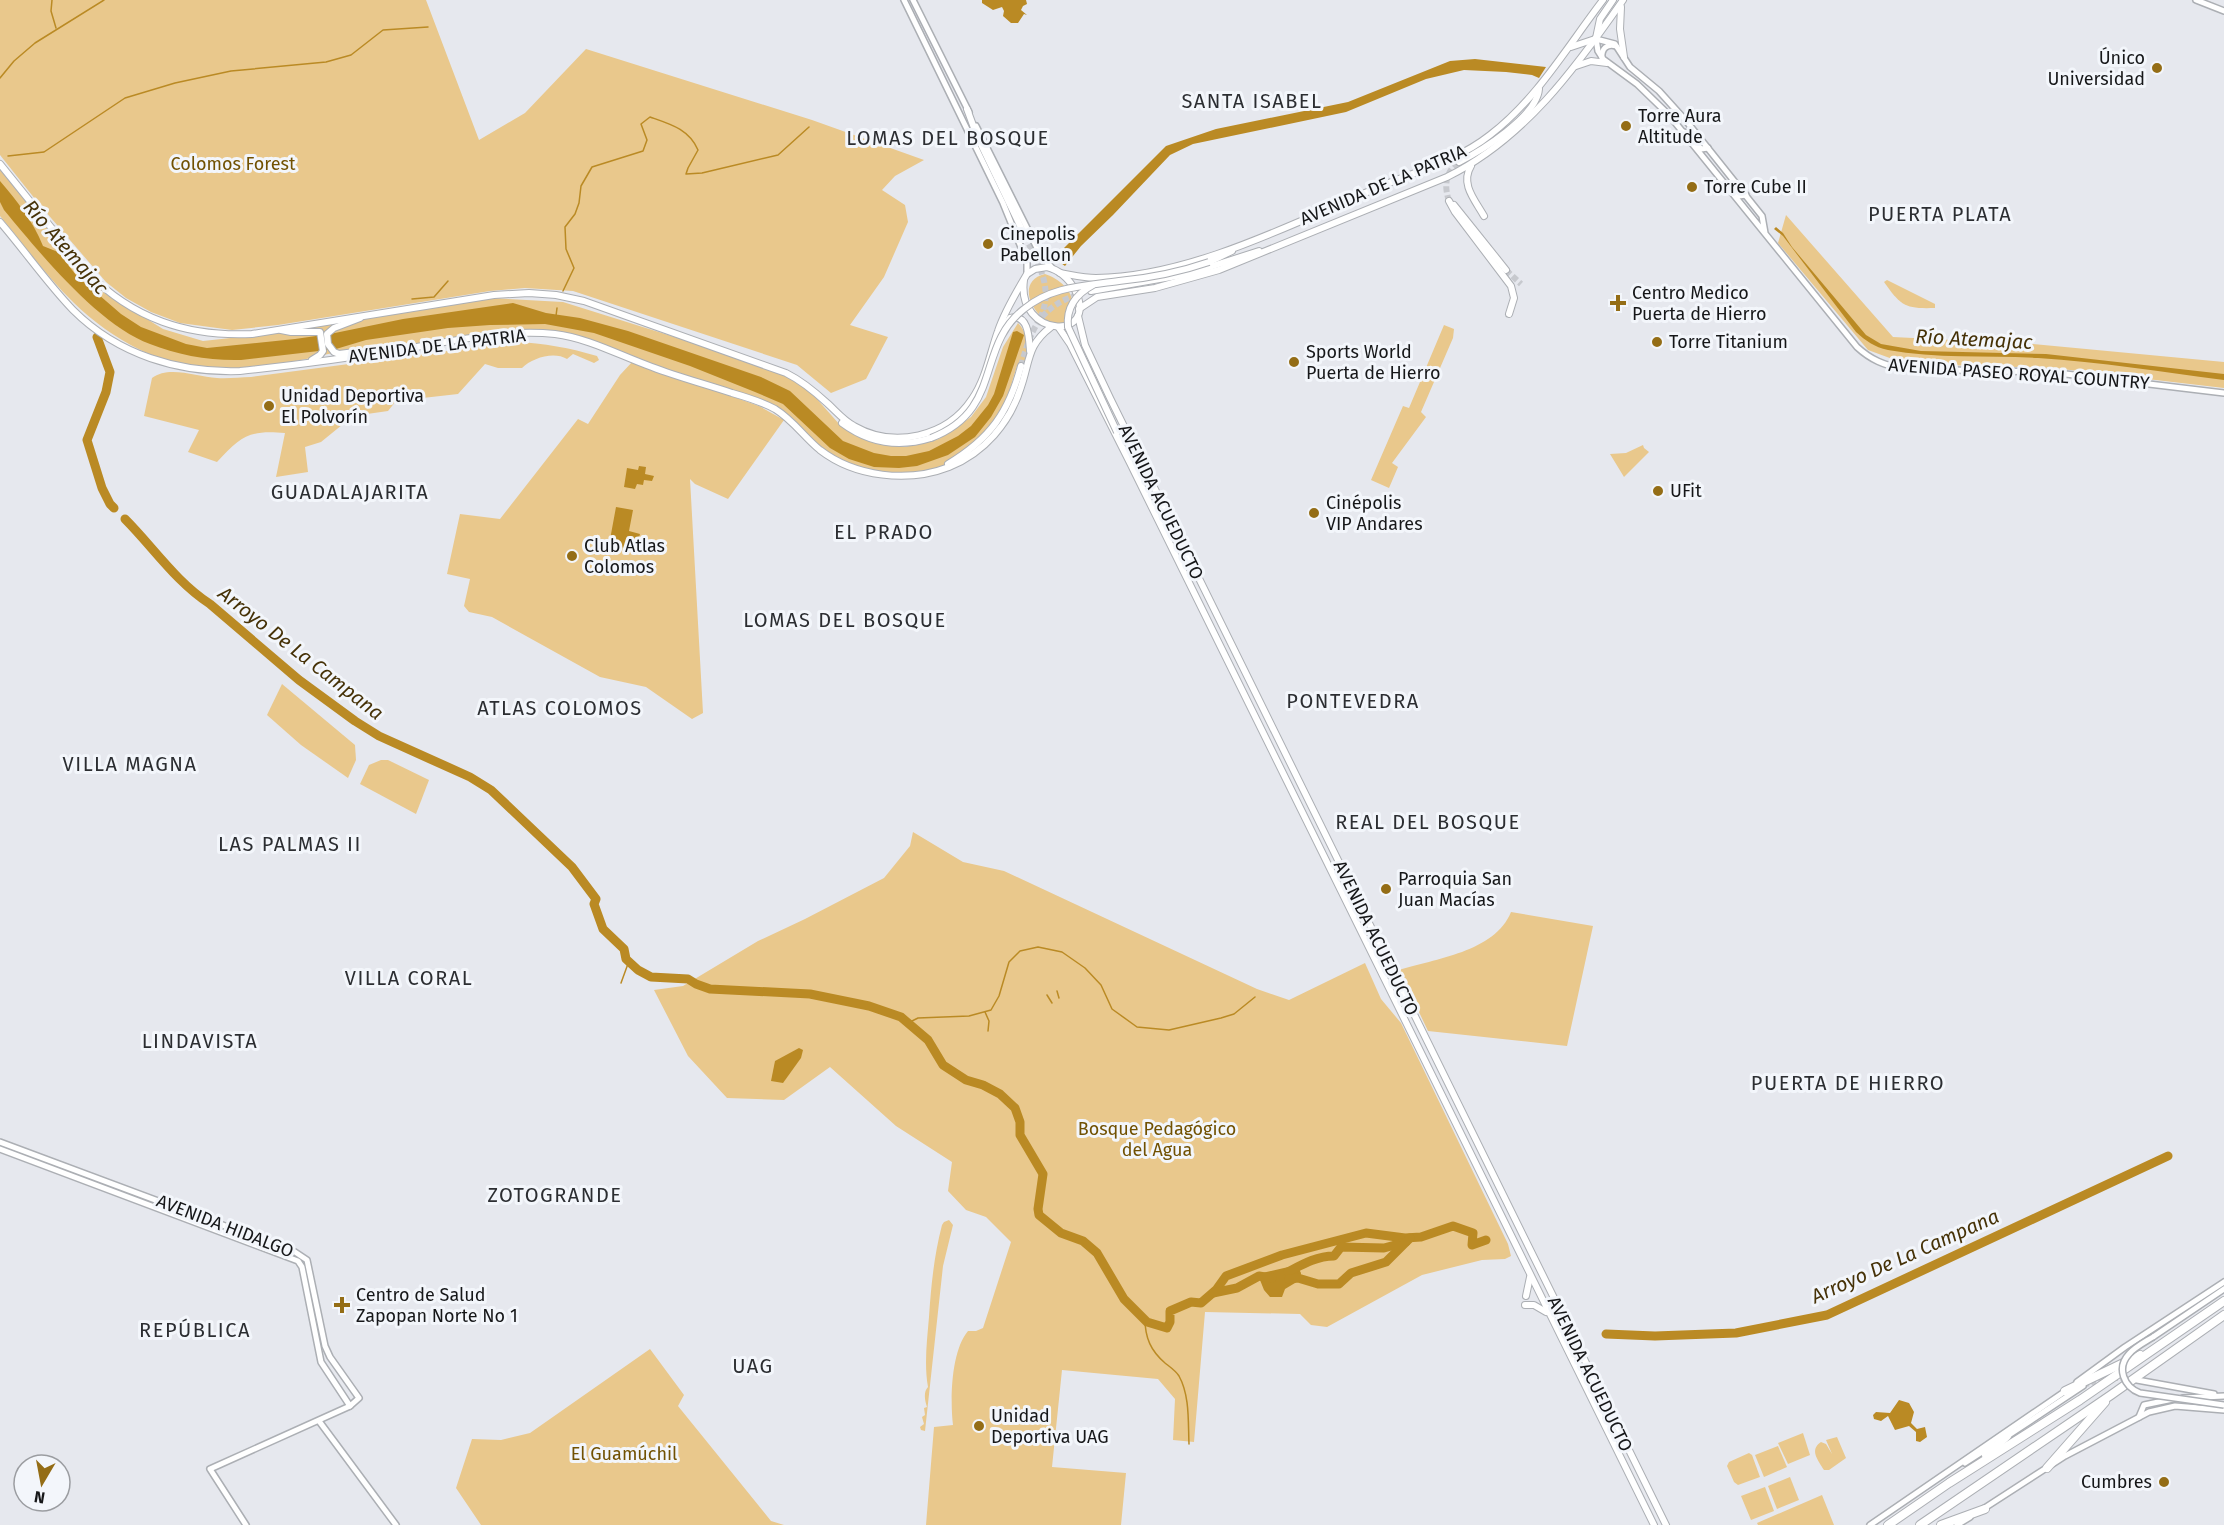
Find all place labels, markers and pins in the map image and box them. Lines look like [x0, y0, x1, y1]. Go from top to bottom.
place label: Único Universidad [2047, 46, 2145, 90]
marker: Único Universidad [2150, 61, 2164, 75]
place label: Torre Aura Altitude [1638, 105, 1722, 148]
marker: Torre Aura Altitude [1619, 119, 1633, 133]
place label: Torre Cube II [1704, 176, 1807, 198]
marker: Torre Cube II [1685, 180, 1699, 194]
place label: Cinepolis Pabellon [1000, 223, 1075, 266]
marker: Cinepolis Pabellon [981, 237, 995, 251]
place label: Centro Medico Puerta de Hierro [1632, 282, 1766, 325]
marker: Centro Medico Puerta de Hierro [1609, 294, 1627, 312]
place label: Torre Titanium [1669, 331, 1788, 353]
marker: Torre Titanium [1650, 335, 1664, 349]
place label: Sports World Puerta de Hierro [1306, 341, 1440, 384]
marker: Sports World Puerta de Hierro [1287, 355, 1301, 369]
place label: Unidad Deportiva El Polvorín [281, 385, 424, 428]
marker: Unidad Deportiva El Polvorín [262, 399, 276, 413]
place label: UFit [1670, 480, 1702, 502]
marker: UFit [1651, 484, 1665, 498]
place label: Cinépolis VIP Andares [1326, 492, 1423, 535]
marker: Cinépolis VIP Andares [1307, 506, 1321, 520]
place label: Club Atlas Colomos [584, 535, 665, 578]
marker: Club Atlas Colomos [565, 549, 579, 563]
place label: Parroquia San Juan Macías [1398, 868, 1512, 911]
marker: Parroquia San Juan Macías [1379, 882, 1393, 896]
place label: Centro de Salud Zapopan Norte No 1 [356, 1284, 518, 1327]
marker: Centro de Salud Zapopan Norte No 1 [333, 1296, 351, 1314]
place label: Unidad Deportiva UAG [991, 1405, 1109, 1448]
marker: Unidad Deportiva UAG [972, 1419, 986, 1433]
place label: Cumbres [2081, 1471, 2152, 1493]
marker: Cumbres [2157, 1475, 2171, 1489]

